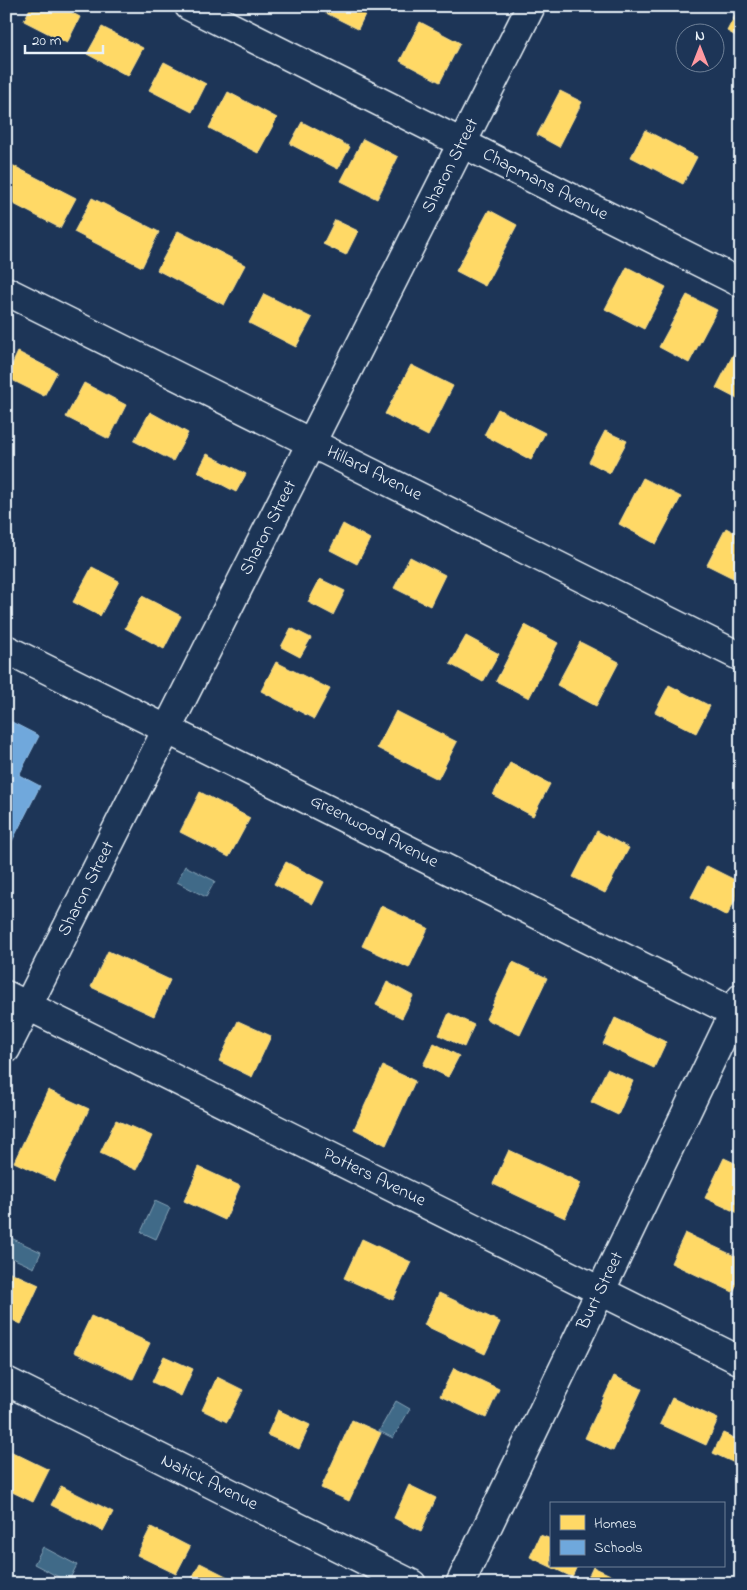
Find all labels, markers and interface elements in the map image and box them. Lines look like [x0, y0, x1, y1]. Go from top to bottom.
scale bar [25, 22, 102, 54]
north arrow [674, 22, 724, 72]
text: N [695, 26, 705, 47]
text: 20 m [32, 30, 62, 52]
street label: Sharon Street [416, 114, 486, 218]
street label: Chapmans Avenue [478, 142, 613, 228]
street label: Hillard Avenue [322, 440, 427, 509]
street label: Sharon Street [234, 476, 304, 580]
street label: Greenwood Avenue [305, 788, 443, 876]
street label: Sharon Street [52, 837, 122, 941]
street label: Potters Avenue [318, 1142, 431, 1215]
street label: Burt Street [570, 1248, 631, 1335]
street label: Natick Avenue [156, 1448, 263, 1518]
legend [550, 1502, 724, 1568]
text: Homes [594, 1513, 637, 1535]
text: Schools [594, 1537, 643, 1559]

